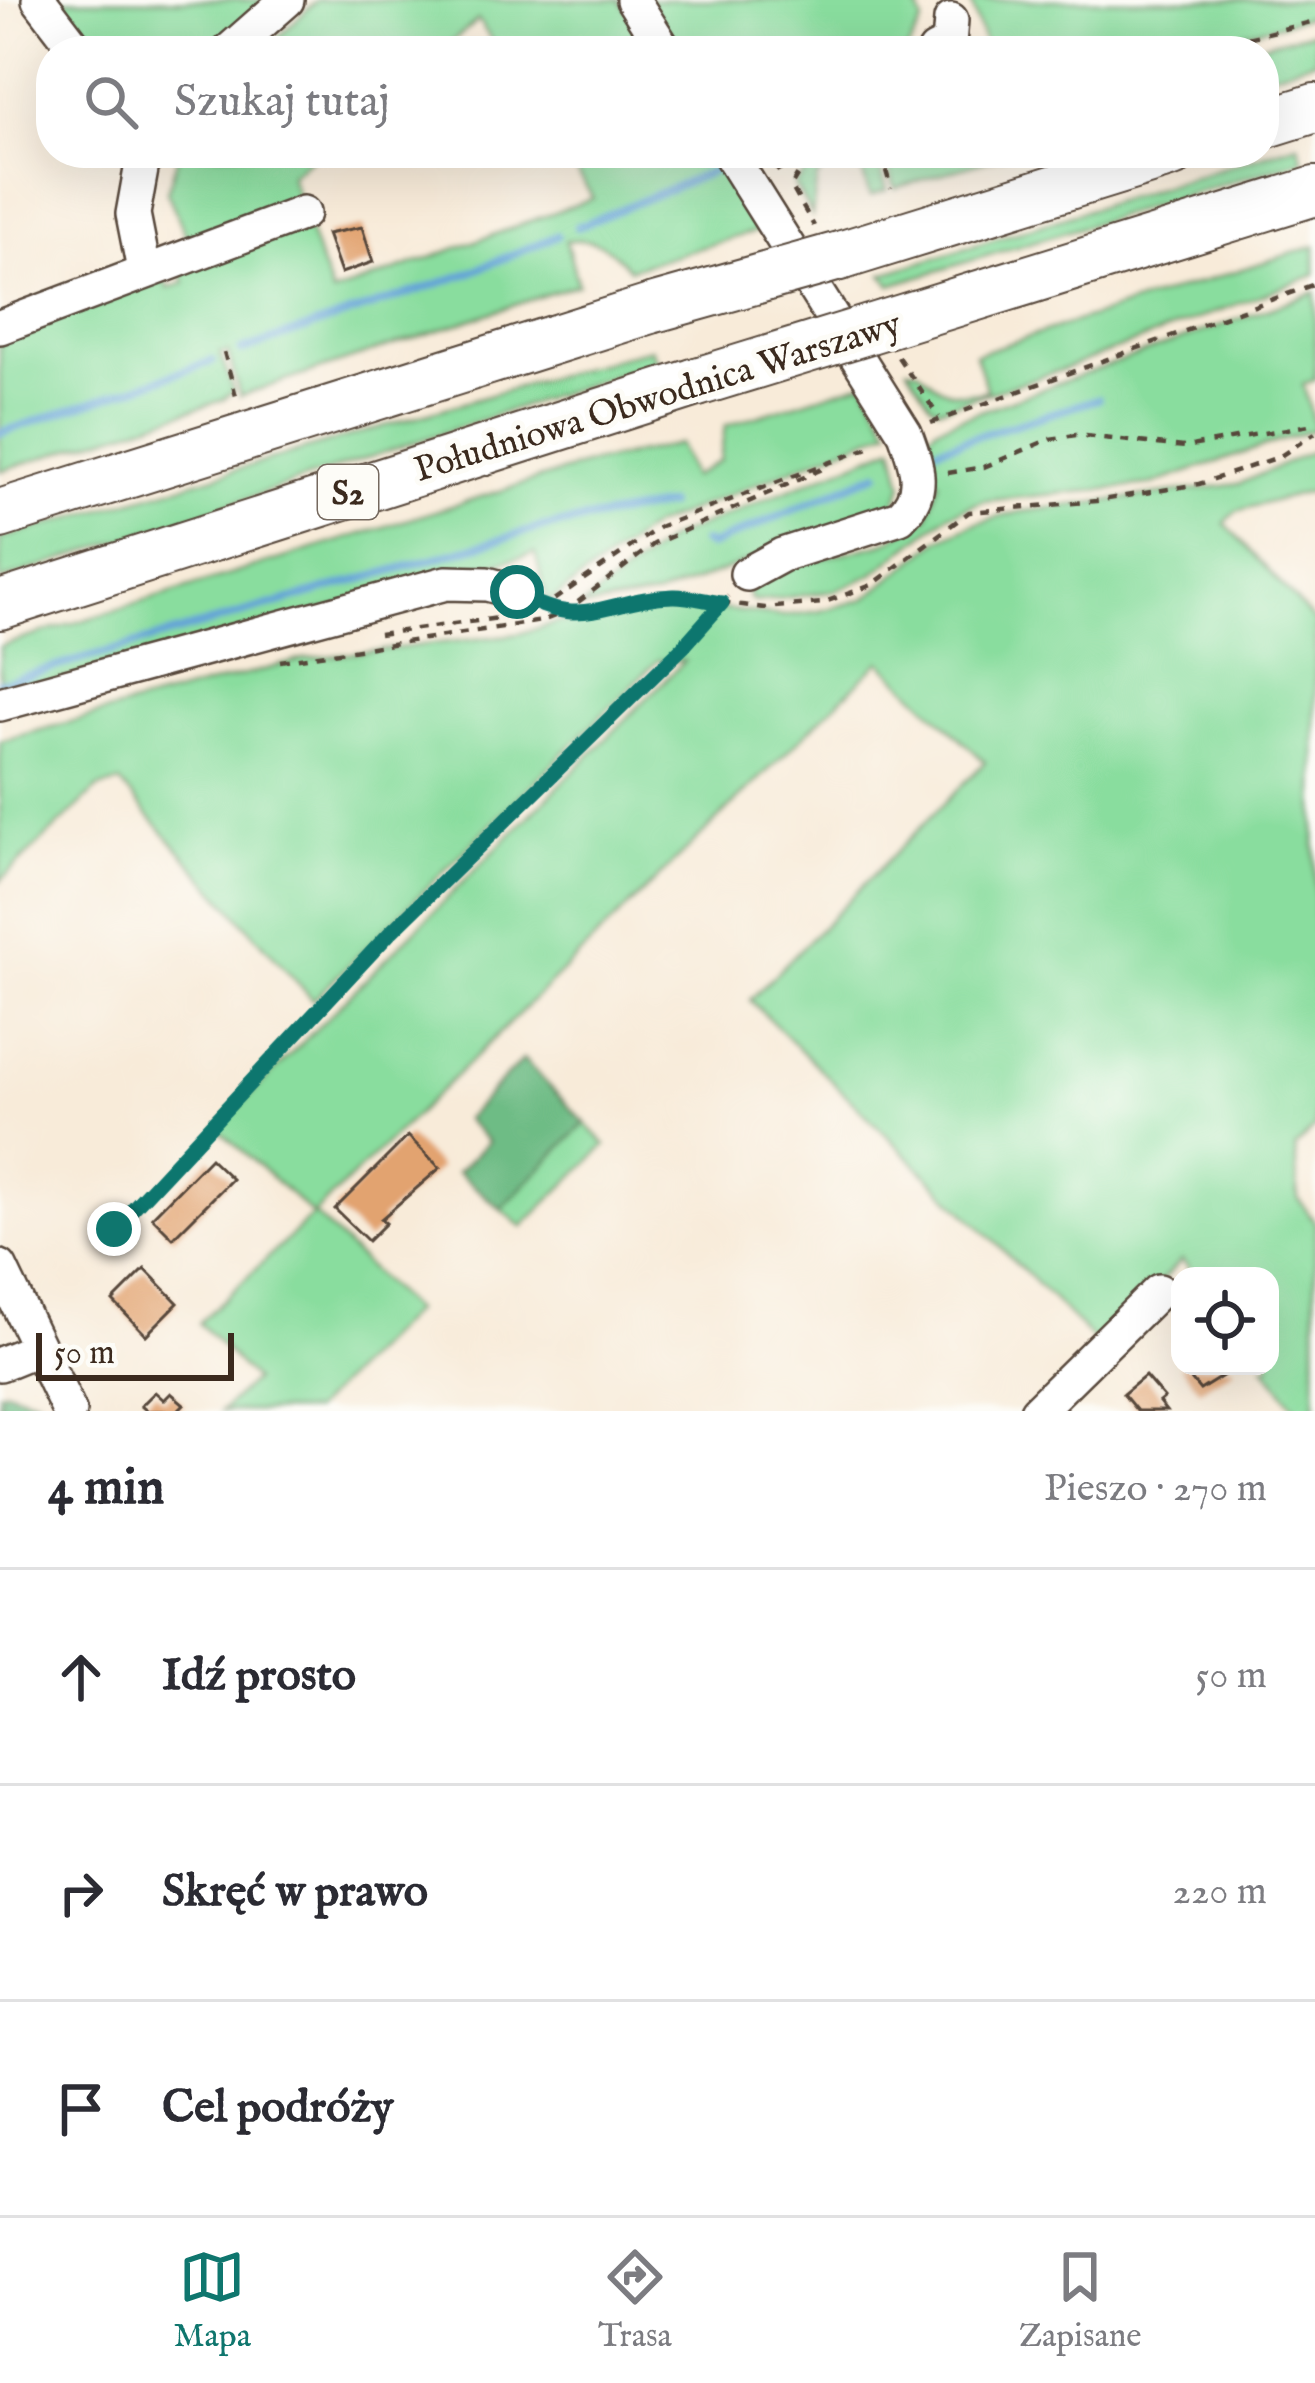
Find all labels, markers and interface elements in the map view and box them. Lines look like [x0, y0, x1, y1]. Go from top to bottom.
search box [36, 36, 1279, 168]
icon: search [78, 69, 144, 135]
text: Szukaj tutaj [174, 74, 390, 131]
street label: Południowa Obwodnica Warszawy [409, 302, 907, 494]
road number: S2 [318, 465, 378, 519]
route start [490, 565, 544, 619]
route end [87, 1202, 141, 1256]
map controls [1171, 1267, 1279, 1375]
button: locate [1171, 1267, 1279, 1375]
scale bar [36, 1327, 234, 1380]
text: 50 m [54, 1333, 115, 1375]
text: 4 min [48, 1457, 164, 1522]
text: Pieszo · 270 m [1044, 1465, 1267, 1514]
icon: ahead [48, 1644, 114, 1710]
text: Idź prosto [162, 1648, 356, 1705]
text: 50 m [1195, 1652, 1267, 1701]
icon: right [48, 1860, 114, 1926]
text: Skręć w prawo [162, 1864, 428, 1921]
text: 220 m [1173, 1868, 1267, 1917]
icon: arrive [48, 2076, 114, 2142]
text: Cel podróży [162, 2080, 393, 2137]
tab: Mapa [174, 2244, 251, 2358]
tab: Trasa [598, 2244, 672, 2358]
tab: Zapisane [1019, 2244, 1141, 2358]

